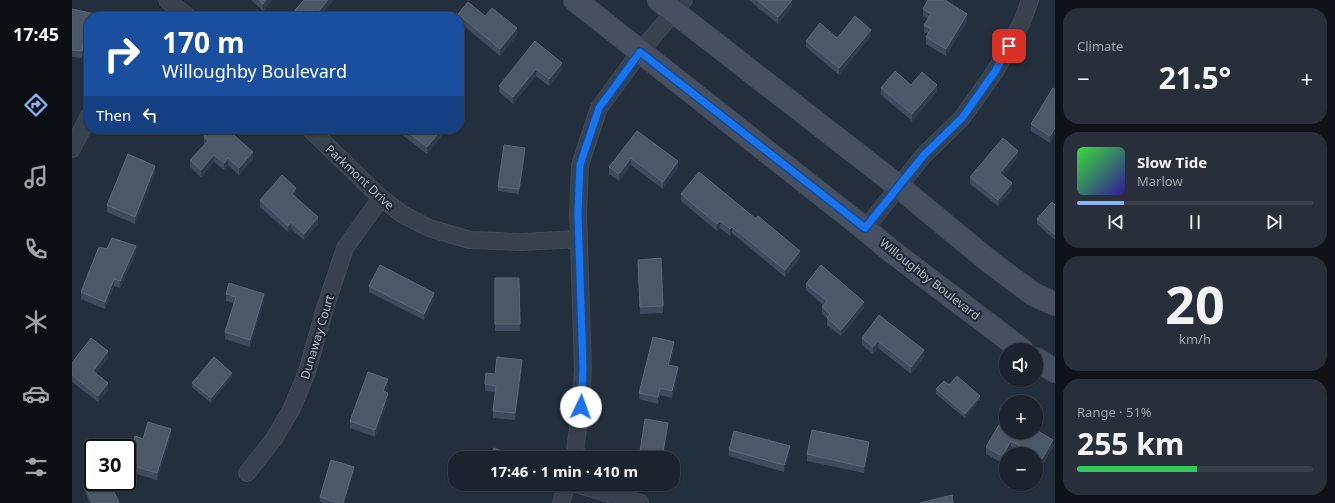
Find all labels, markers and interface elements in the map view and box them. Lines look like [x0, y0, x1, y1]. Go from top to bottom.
text: 17:45 [13, 22, 59, 46]
text: 170 m [162, 23, 245, 61]
icon: right [96, 28, 148, 80]
pin [992, 29, 1026, 63]
icon: arrive [998, 35, 1020, 57]
text: Climate [1077, 37, 1123, 55]
text: 21.5° [1159, 57, 1231, 98]
text: Willoughby Boulevard [162, 59, 347, 83]
text: − [1077, 63, 1090, 93]
text: + [1300, 63, 1313, 93]
icon: directions [22, 91, 50, 119]
icon: left [139, 104, 161, 126]
text: Then [96, 105, 131, 125]
street label: Parkmont Drive [322, 141, 398, 214]
text: Slow Tide [1137, 152, 1207, 172]
icon: music [22, 163, 50, 191]
text: Marlow [1137, 172, 1183, 190]
icon: previous [1105, 211, 1127, 233]
icon: pause [1184, 211, 1206, 233]
icon: next [1263, 211, 1285, 233]
street label: Willoughby Boulevard [876, 234, 984, 324]
icon: phone [22, 235, 50, 263]
text: 20 [1165, 268, 1225, 339]
street label: Dunaway Court [296, 292, 338, 381]
icon: climate [22, 308, 50, 336]
text: km/h [1179, 330, 1211, 348]
map controls [999, 343, 1043, 491]
button: sound [999, 343, 1043, 387]
icon: car [22, 380, 50, 408]
position arrow [560, 386, 602, 428]
button: + [999, 395, 1043, 439]
text: Range · 51% [1077, 403, 1152, 421]
text: 255 km [1077, 423, 1184, 464]
speed limit sign: 30 [84, 439, 136, 491]
button: − [999, 447, 1043, 491]
icon: filters [22, 453, 50, 481]
text: 17:46 · 1 min · 410 m [490, 461, 638, 481]

